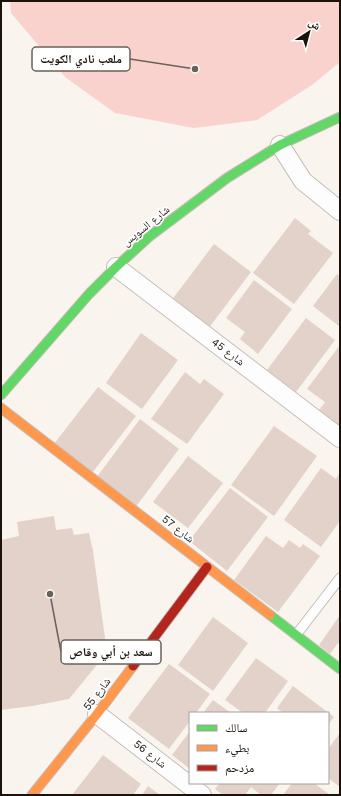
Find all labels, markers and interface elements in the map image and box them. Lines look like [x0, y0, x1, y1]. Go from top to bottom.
north arrow [289, 12, 329, 52]
text: ش [305, 16, 323, 34]
callout: ملعب نادي الكويت [32, 47, 130, 71]
text: ملعب نادي الكويت [40, 52, 122, 69]
street label: شارع السويس [120, 203, 172, 249]
street label: شارع 45 [209, 335, 247, 369]
street label: شارع 57 [159, 512, 197, 546]
callout: سعد بن أبي وقاص [61, 640, 161, 664]
text: سعد بن أبي وقاص [69, 645, 153, 662]
street label: شارع 55 [81, 675, 113, 713]
legend [189, 712, 329, 784]
text: سالك [225, 721, 247, 735]
street label: شارع 56 [131, 737, 169, 771]
text: بطيء [225, 741, 249, 758]
text: مزدحم [225, 761, 254, 776]

